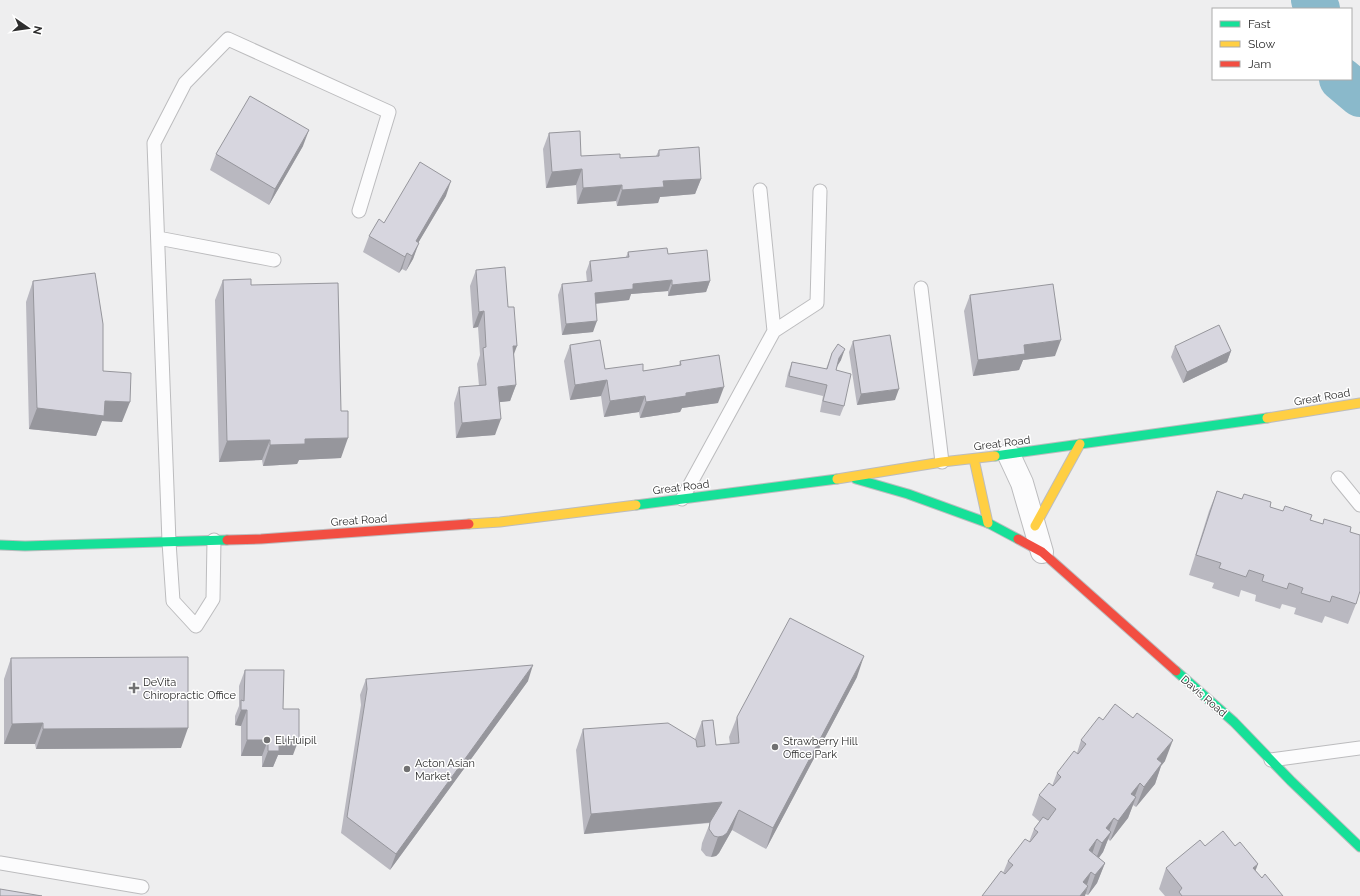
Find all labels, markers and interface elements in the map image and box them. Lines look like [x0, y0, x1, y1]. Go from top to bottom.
north arrow [8, 8, 48, 48]
legend [1212, 8, 1352, 80]
text: Fast [1248, 17, 1271, 31]
text: N [30, 25, 45, 36]
text: Slow [1248, 37, 1275, 51]
text: Jam [1248, 57, 1271, 71]
street label: Great Road [1293, 386, 1351, 409]
street label: Great Road [973, 434, 1031, 453]
street label: Great Road [652, 478, 710, 497]
street label: Great Road [330, 512, 388, 529]
street label: Davis Road [1178, 673, 1229, 720]
place label: DeVita Chiropractic Office [143, 676, 236, 702]
marker: DeVita Chiropractic Office [128, 682, 140, 694]
place label: El Huipil [275, 734, 316, 747]
marker: El Huipil [262, 735, 272, 745]
place label: Strawberry Hill Office Park [783, 735, 858, 761]
marker: Strawberry Hill Office Park [770, 742, 780, 752]
place label: Acton Asian Market [415, 757, 475, 783]
marker: Acton Asian Market [402, 764, 412, 774]

